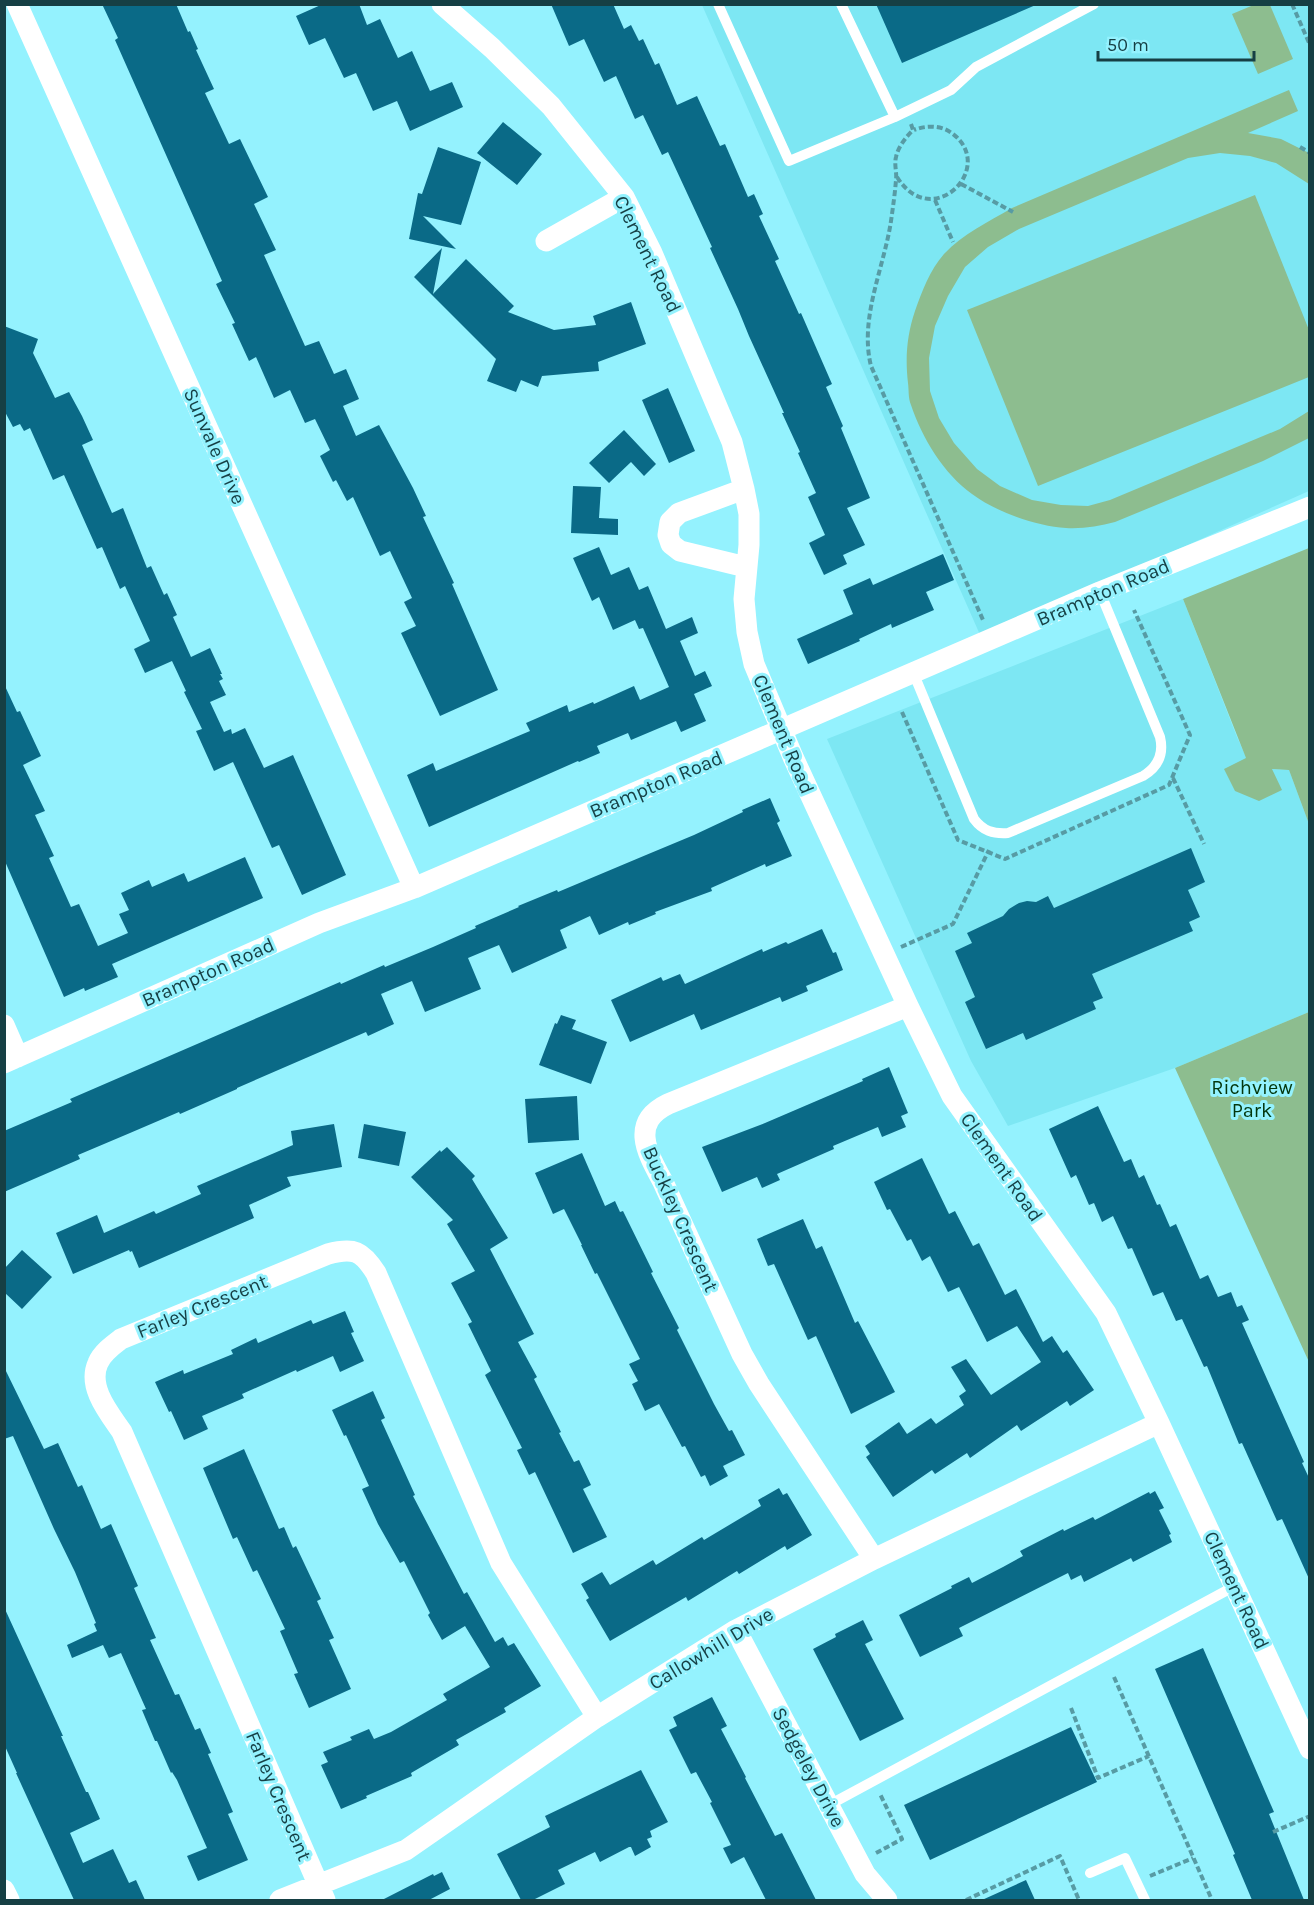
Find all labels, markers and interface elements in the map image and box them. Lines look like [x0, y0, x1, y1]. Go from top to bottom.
scale bar [1098, 24, 1254, 62]
text: 50 m [1107, 34, 1149, 56]
street label: Clement Road [609, 192, 686, 317]
street label: Sunvale Drive [179, 385, 250, 508]
street label: Brampton Road [1033, 554, 1173, 631]
street label: Clement Road [748, 671, 819, 797]
street label: Brampton Road [586, 746, 726, 823]
street label: Brampton Road [138, 933, 278, 1012]
park label: Richview Park [1211, 1076, 1293, 1122]
street label: Clement Road [956, 1108, 1048, 1226]
street label: Buckley Crescent [638, 1143, 723, 1296]
street label: Farley Crescent [134, 1270, 271, 1343]
street label: Clement Road [1199, 1528, 1274, 1653]
street label: Callowhill Drive [645, 1602, 777, 1694]
street label: Sedgeley Drive [767, 1703, 850, 1831]
street label: Farley Crescent [241, 1728, 316, 1865]

